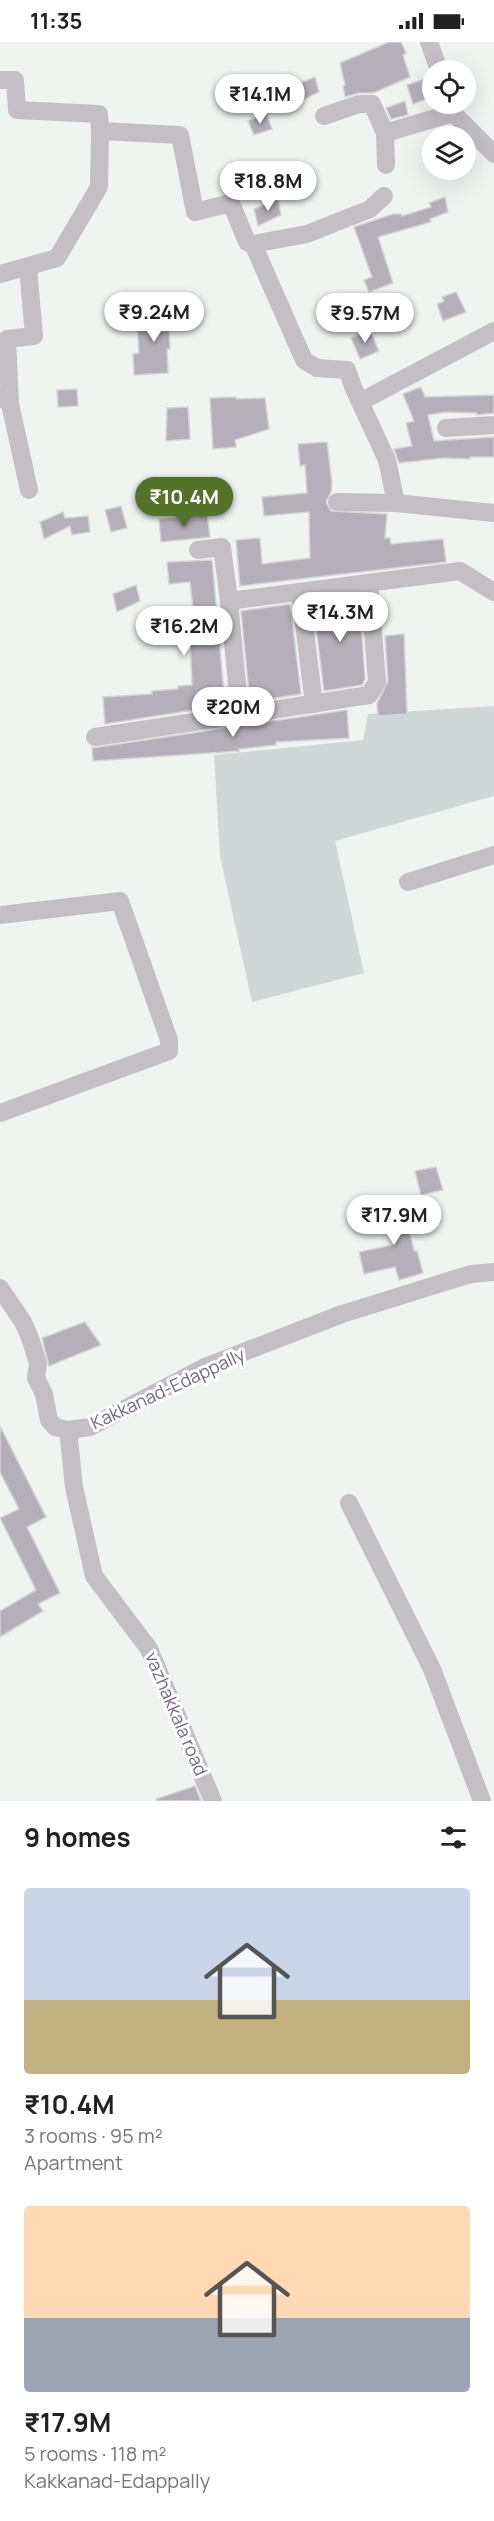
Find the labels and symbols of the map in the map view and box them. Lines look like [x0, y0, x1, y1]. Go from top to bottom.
pin: ₹14.1M [211, 74, 309, 125]
pin: ₹18.8M [219, 161, 317, 212]
pin: ₹9.24M [105, 292, 203, 343]
pin: ₹9.57M [316, 293, 414, 344]
pin: ₹10.4M [135, 477, 233, 528]
pin: ₹14.3M [291, 592, 389, 643]
pin: ₹16.2M [135, 606, 233, 657]
pin: ₹20M [197, 687, 269, 738]
pin: ₹17.9M [345, 1195, 443, 1246]
street label: Kakkanad-Edappally [87, 1342, 249, 1434]
street label: vazhakkala road [140, 1648, 214, 1779]

